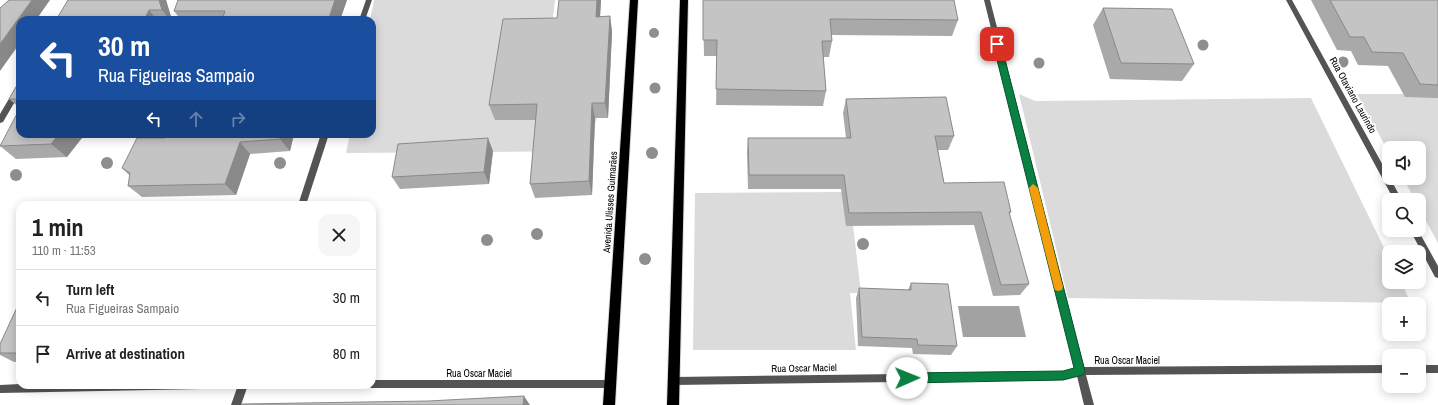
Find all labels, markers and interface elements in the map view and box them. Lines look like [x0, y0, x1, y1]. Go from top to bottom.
text: 30 m [98, 27, 150, 65]
pin [980, 27, 1014, 61]
icon: left [32, 32, 84, 84]
icon: arrive [986, 33, 1008, 55]
street label: Rua Otaviano Laurindo [1327, 55, 1380, 136]
text: Rua Figueiras Sampaio [98, 63, 255, 88]
icon: left [143, 108, 165, 130]
icon: ahead [185, 108, 207, 130]
icon: right [227, 108, 249, 130]
map controls [1382, 141, 1426, 393]
button: sound [1382, 141, 1426, 185]
street label: Avenida Ulisses Guimarães [600, 151, 620, 254]
button: search [1382, 193, 1426, 237]
text: 1 min [32, 211, 83, 243]
button: close [318, 214, 360, 256]
text: 110 m · 11:53 [32, 242, 96, 259]
button: layers [1382, 245, 1426, 289]
text: Turn left [66, 279, 114, 300]
icon: left [32, 287, 54, 309]
text: 30 m [333, 287, 360, 308]
button: + [1382, 297, 1426, 341]
text: Rua Figueiras Sampaio [66, 300, 179, 317]
icon: arrive [32, 343, 54, 365]
text: Arrive at destination [66, 343, 185, 364]
text: 80 m [333, 343, 360, 364]
button: − [1382, 349, 1426, 393]
street label: Rua Oscar Maciel [1094, 354, 1160, 367]
position arrow [886, 357, 928, 399]
street label: Rua Oscar Maciel [771, 361, 837, 375]
street label: Rua Oscar Maciel [446, 367, 512, 380]

